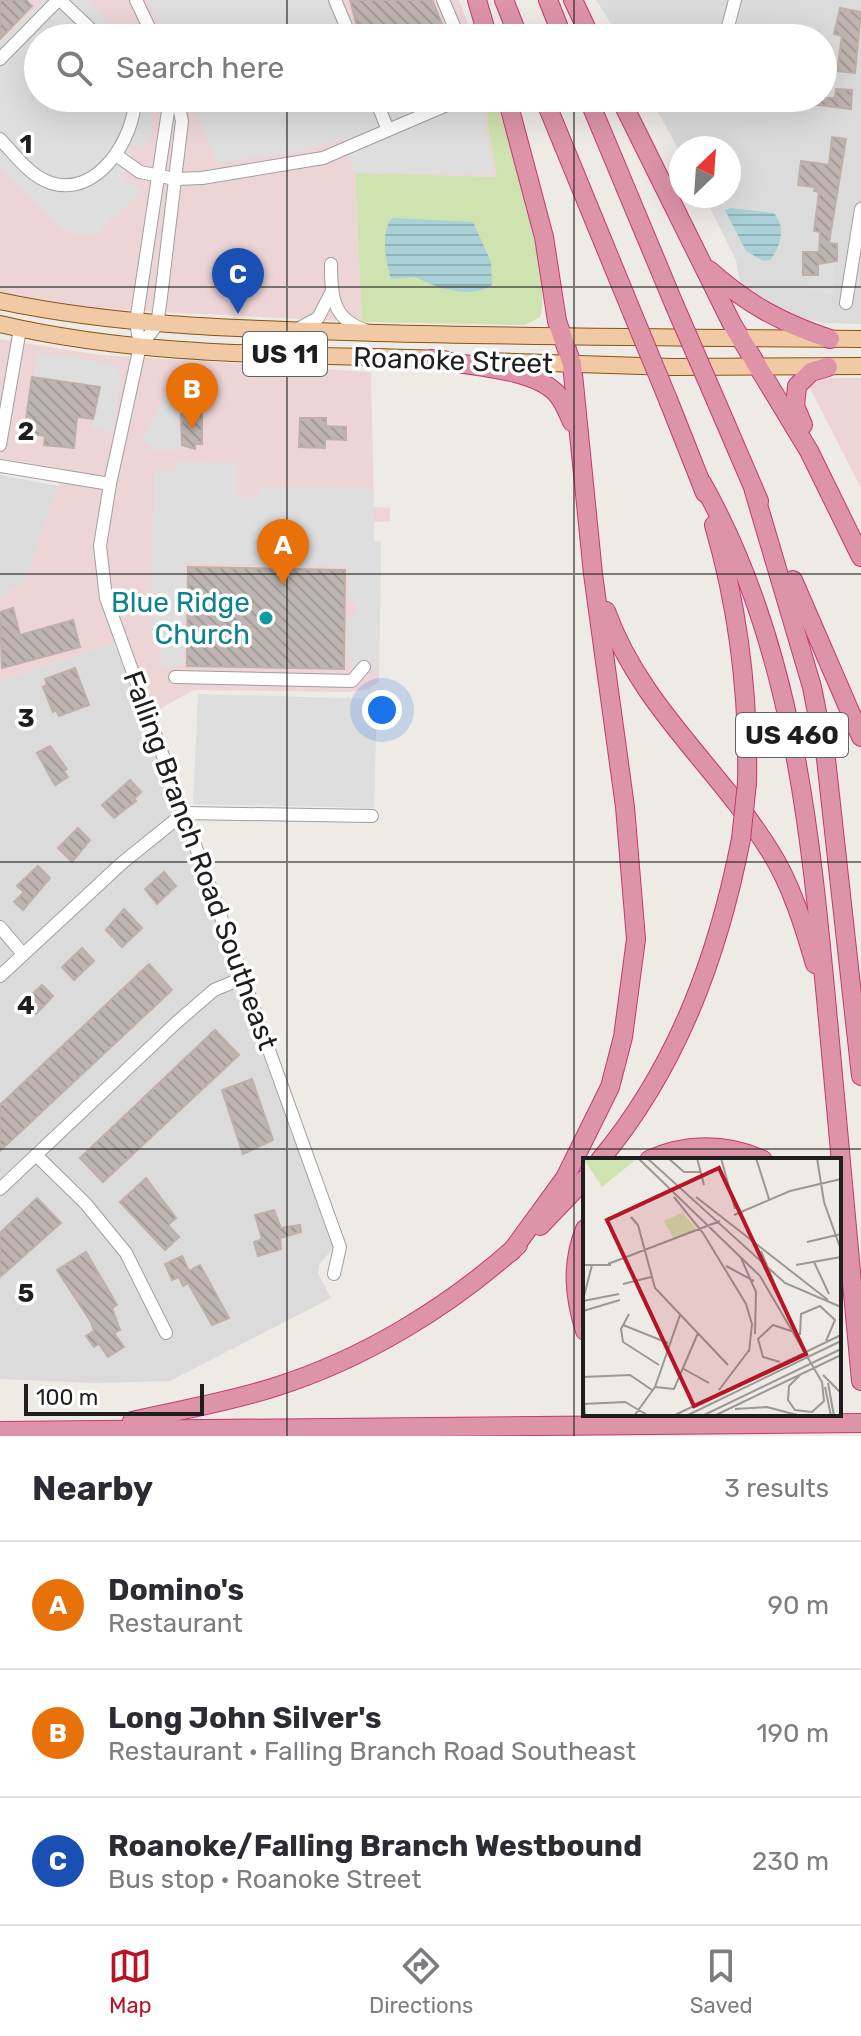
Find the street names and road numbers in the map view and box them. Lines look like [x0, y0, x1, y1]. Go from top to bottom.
road number: US 11 [243, 332, 327, 376]
street label: Roanoke Street [352, 341, 554, 380]
street label: Falling Branch Road Southeast [116, 666, 285, 1054]
road number: US 460 [736, 713, 848, 757]

